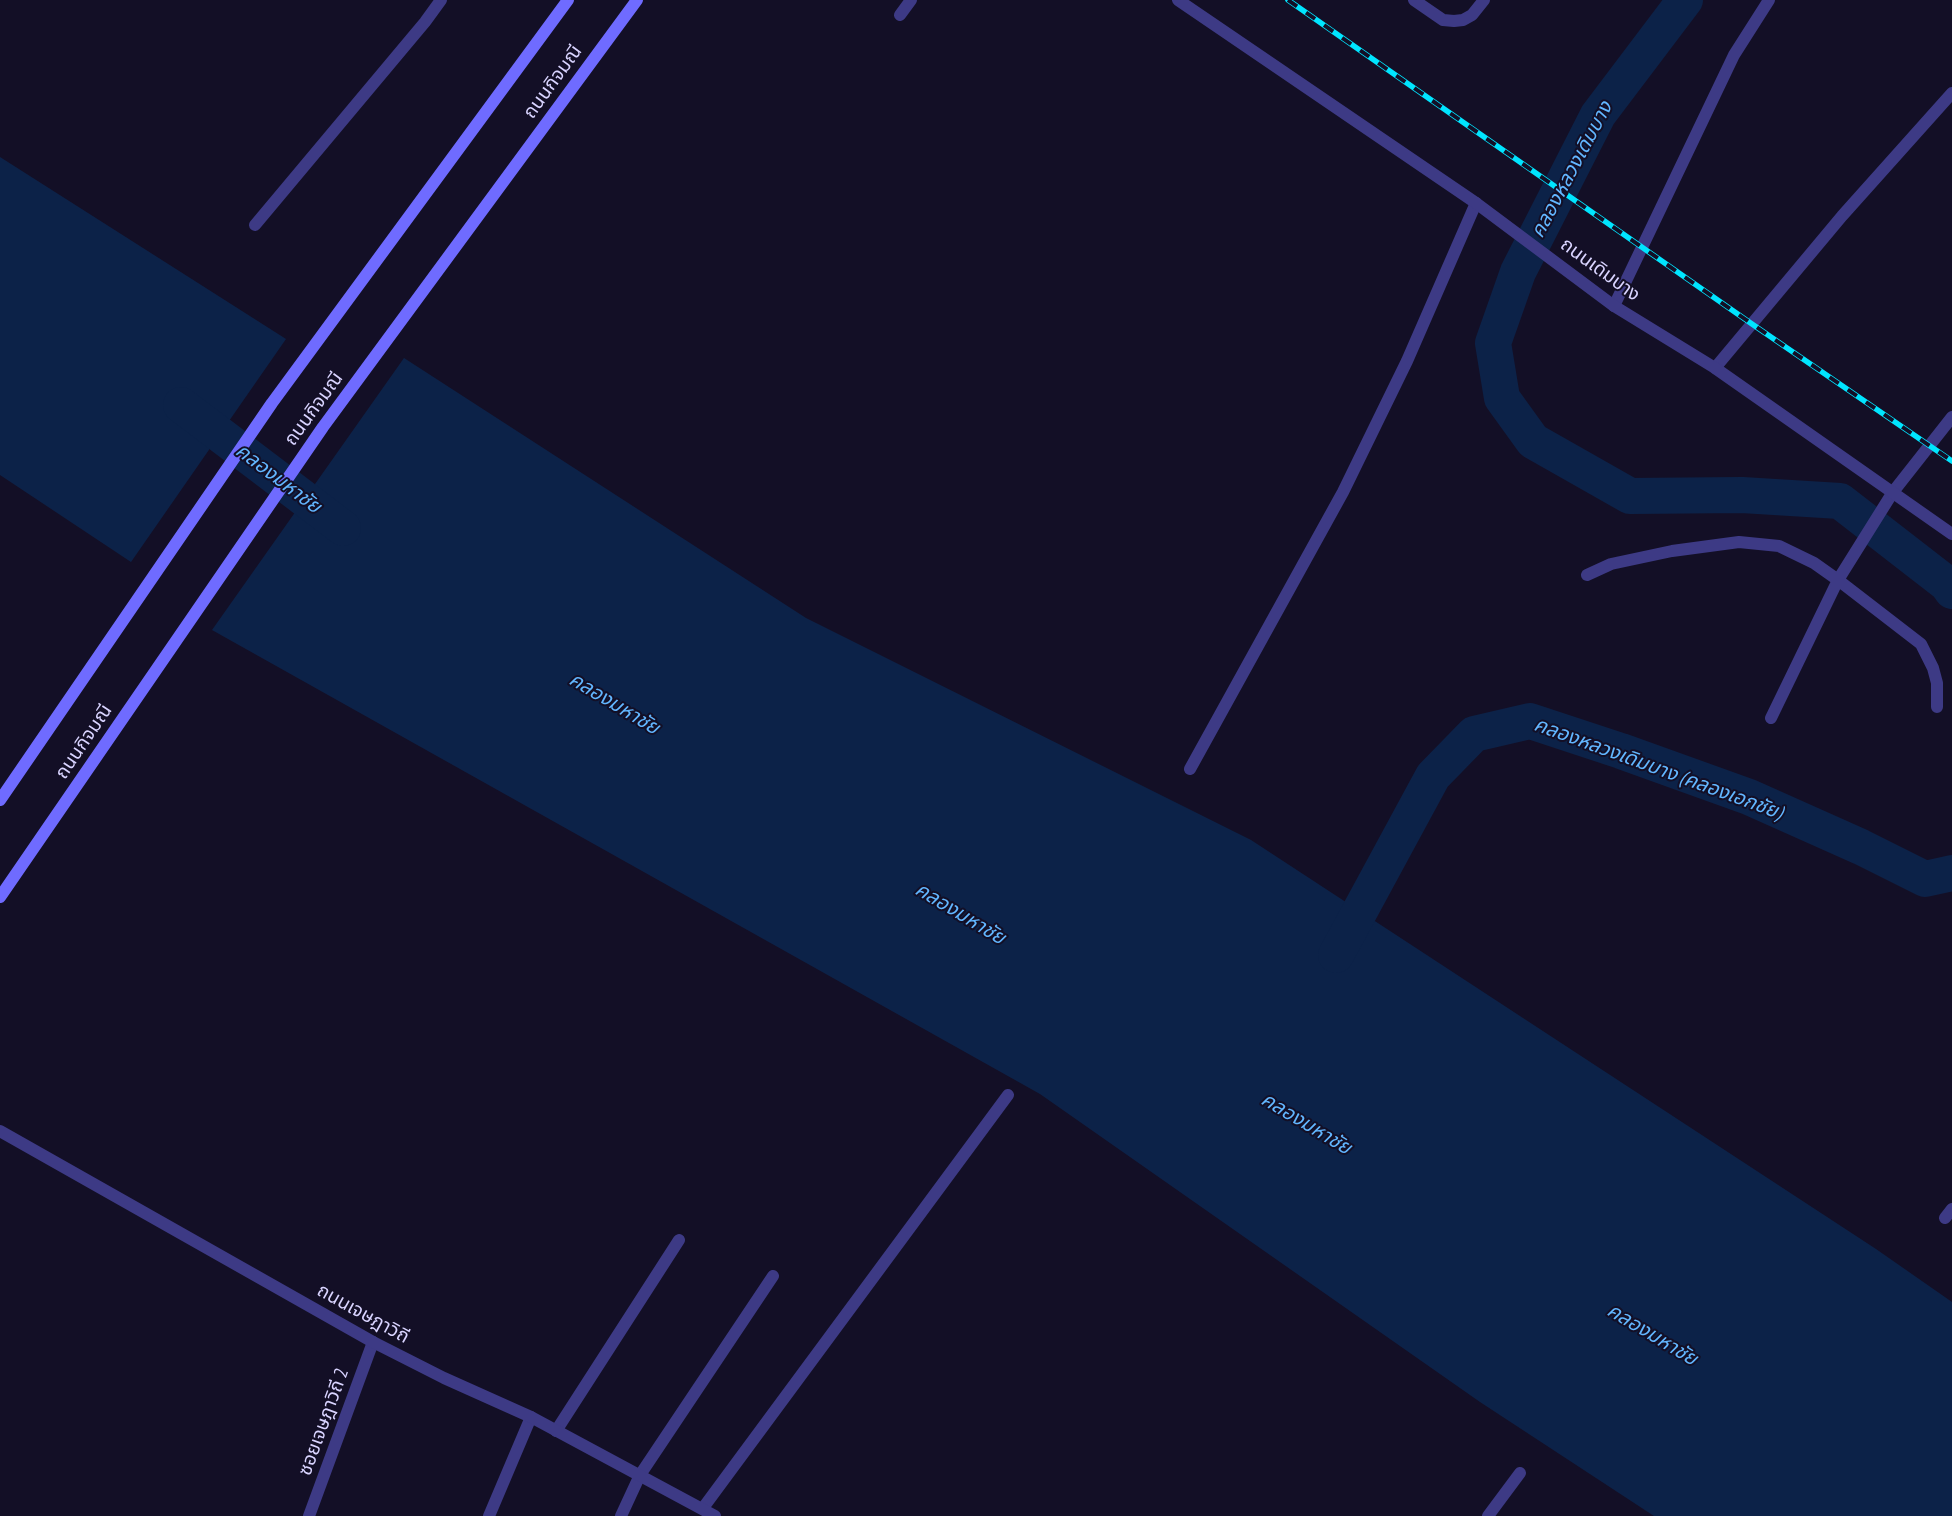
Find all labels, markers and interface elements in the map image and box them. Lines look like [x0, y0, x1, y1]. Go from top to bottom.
street label: ถนนกิจมณี [519, 41, 587, 123]
water label: คลองหลวงเดิมบาง [1526, 98, 1618, 242]
street label: ถนนเดิมบาง [1556, 233, 1644, 307]
street label: ถนนกิจมณี [280, 368, 348, 450]
water label: คลองมหาชัย [230, 439, 326, 519]
water label: คลองมหาชัย [565, 668, 663, 740]
street label: ถนนกิจมณี [51, 700, 117, 784]
water label: คลองหลวงเดิมบาง (คลองเอกชัย) [1531, 713, 1785, 825]
water label: คลองมหาชัย [911, 878, 1009, 950]
water label: คลองมหาชัย [1257, 1088, 1355, 1160]
street label: ถนนเจษฎาวิถี [313, 1279, 413, 1349]
water label: คลองมหาชัย [1603, 1299, 1701, 1371]
street label: ซอยเจษฎาวิถี 2 [294, 1365, 354, 1479]

